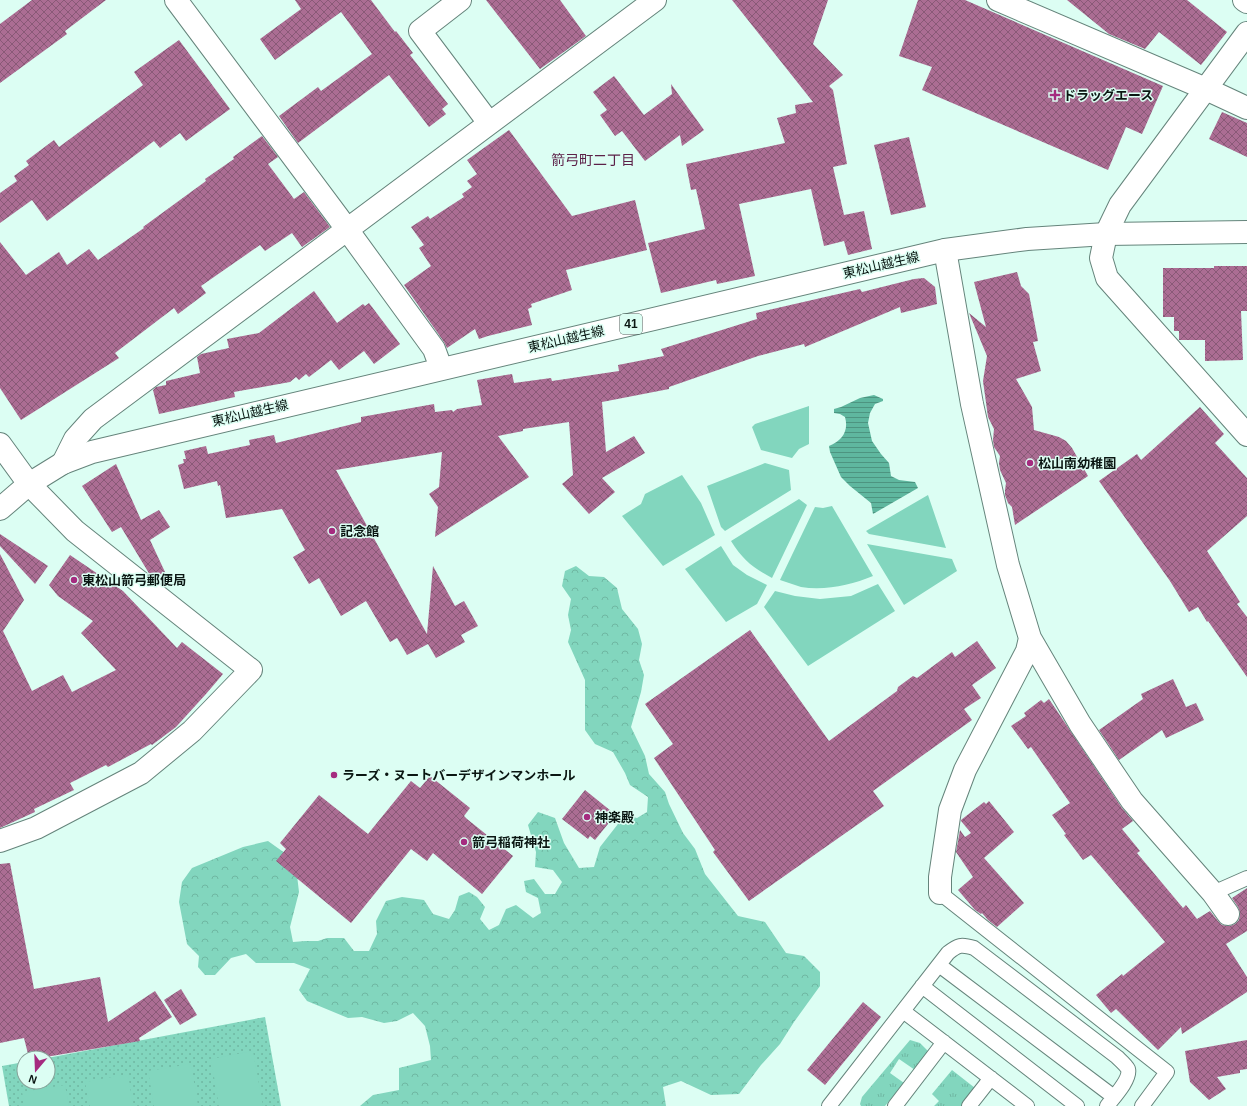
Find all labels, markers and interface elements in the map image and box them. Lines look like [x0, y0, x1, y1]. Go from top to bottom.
place label: ドラッグエース [1063, 88, 1153, 103]
marker: ドラッグエース [1050, 90, 1060, 100]
district label: 箭弓町二丁目 [551, 152, 635, 168]
street label: 東松山越生線 [841, 249, 921, 281]
road number: 41 [620, 314, 642, 334]
street label: 東松山越生線 [526, 323, 606, 355]
street label: 東松山越生線 [210, 397, 290, 429]
place label: 松山南幼稚園 [1038, 456, 1116, 471]
marker: 松山南幼稚園 [1025, 458, 1035, 468]
place label: 記念館 [340, 524, 379, 539]
marker: 記念館 [327, 526, 337, 536]
place label: 東松山箭弓郵便局 [82, 573, 186, 588]
marker: 東松山箭弓郵便局 [69, 575, 79, 585]
place label: ラーズ・ヌートバーデザインマンホール [342, 768, 575, 783]
marker: ラーズ・ヌートバーデザインマンホール [329, 770, 339, 780]
place label: 神楽殿 [595, 810, 634, 825]
marker: 神楽殿 [582, 812, 592, 822]
place label: 箭弓稲荷神社 [472, 835, 550, 850]
marker: 箭弓稲荷神社 [459, 837, 469, 847]
north arrow [16, 1050, 56, 1090]
text: N [27, 1072, 38, 1086]

